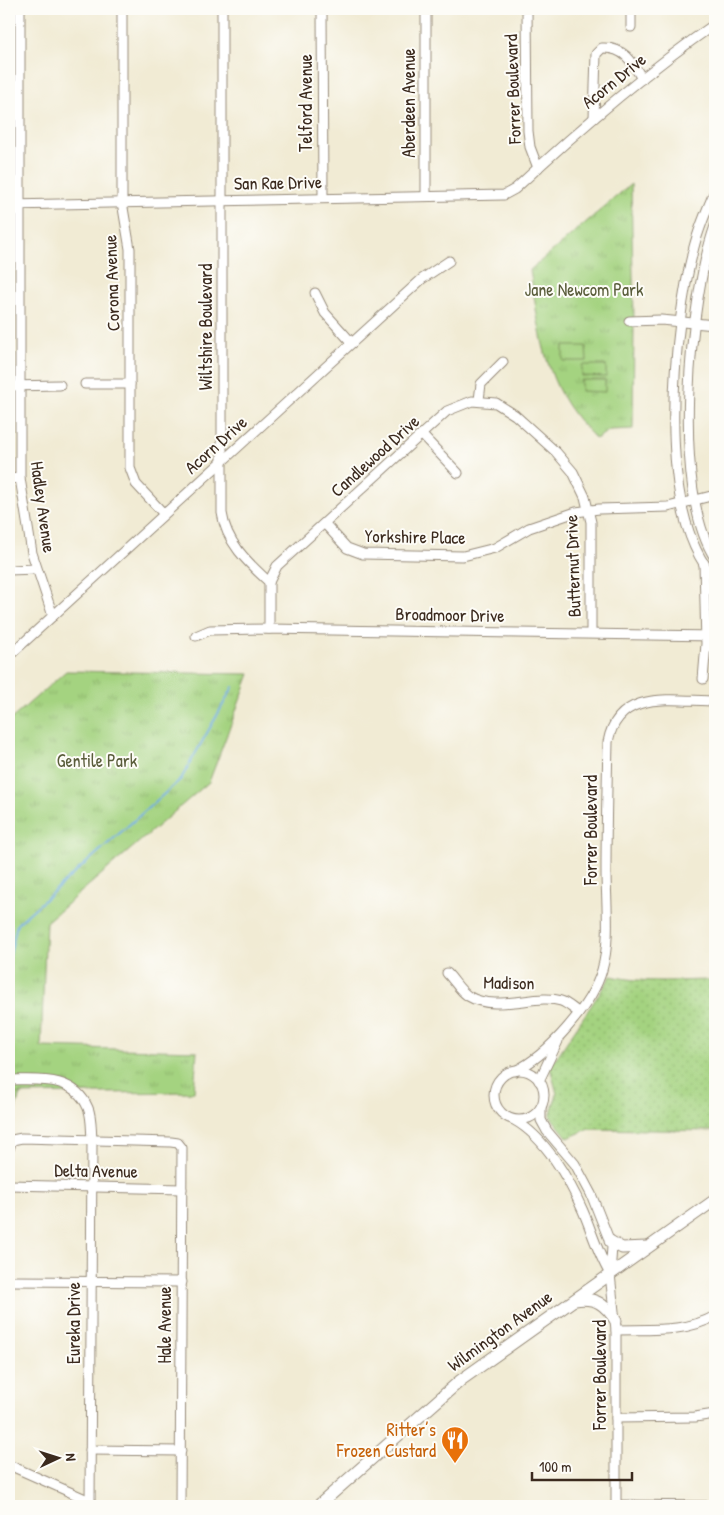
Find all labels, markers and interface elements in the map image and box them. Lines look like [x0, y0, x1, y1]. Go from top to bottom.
street label: Forrer Boulevard [498, 34, 527, 145]
street label: Acorn Drive [576, 47, 651, 114]
street label: Aberdeen Avenue [396, 48, 421, 158]
street label: Telford Avenue [293, 54, 318, 152]
street label: San Rae Drive [234, 169, 322, 196]
street label: Corona Avenue [97, 234, 126, 332]
street label: Wiltshire Boulevard [193, 264, 218, 390]
park label: Jane Newcom Park [525, 277, 644, 302]
street label: Candlewood Drive [325, 409, 425, 502]
street label: Acorn Drive [179, 410, 252, 479]
street label: Hadley Avenue [25, 460, 62, 554]
street label: Butternut Drive [558, 514, 587, 618]
street label: Yorkshire Place [364, 523, 466, 550]
street label: Broadmoor Drive [395, 601, 505, 628]
park label: Gentile Park [57, 748, 138, 773]
street label: Forrer Boulevard [578, 775, 603, 886]
street label: Madison [483, 970, 535, 995]
street label: Delta Avenue [54, 1157, 138, 1184]
street label: Eureka Drive [61, 1282, 86, 1364]
street label: Wilmington Avenue [442, 1284, 557, 1377]
street label: Hale Avenue [152, 1286, 177, 1364]
street label: Forrer Boulevard [587, 1320, 612, 1431]
place label: Ritter’s Frozen Custard [336, 1417, 436, 1463]
restaurant icon: Ritter’s Frozen Custard [440, 1425, 470, 1464]
north arrow [32, 1432, 82, 1482]
scale bar [532, 1450, 632, 1482]
text: N [62, 1453, 81, 1462]
text: 100 m [539, 1456, 572, 1477]

